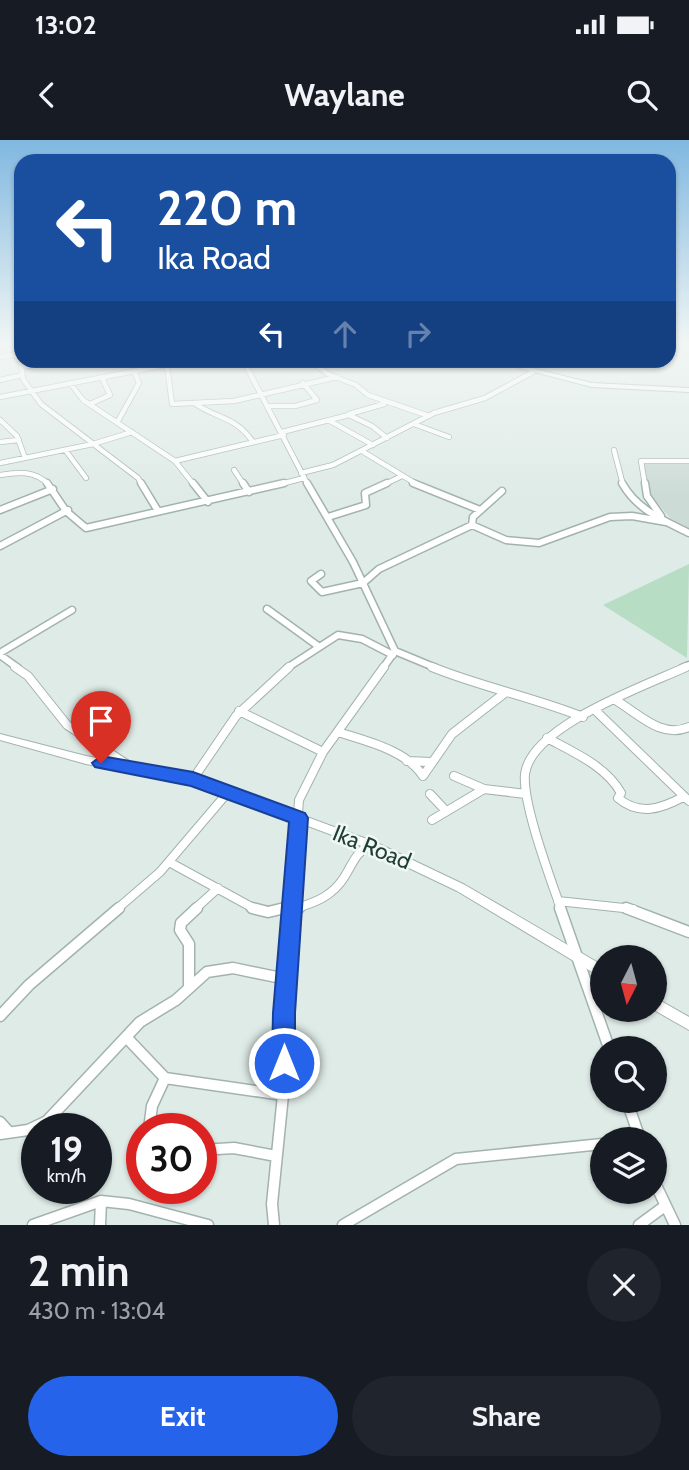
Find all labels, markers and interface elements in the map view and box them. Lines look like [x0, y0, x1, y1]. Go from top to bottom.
text: 13:02 [35, 9, 97, 41]
text: Waylane [284, 75, 405, 114]
icon: back [28, 76, 66, 114]
icon: search [623, 76, 661, 114]
text: 220 m [157, 178, 297, 237]
icon: left [42, 182, 133, 273]
text: Ika Road [157, 238, 271, 277]
icon: left [253, 315, 291, 353]
icon: ahead [326, 315, 364, 353]
icon: right [399, 315, 437, 353]
pin [71, 691, 131, 763]
icon: arrive [82, 702, 120, 740]
street label: Ika Road [329, 819, 415, 875]
north arrow [590, 945, 667, 1022]
map controls [590, 945, 667, 1204]
position arrow [247, 1026, 321, 1100]
button: search [590, 1036, 667, 1113]
speed limit sign: 30 [126, 1113, 217, 1204]
button: layers [590, 1127, 667, 1204]
text: 19 [50, 1128, 83, 1171]
text: km/h [47, 1165, 86, 1187]
text: 2 min [28, 1245, 129, 1297]
button: close [587, 1248, 661, 1322]
text: 430 m · 13:04 [28, 1297, 165, 1325]
button: Exit [28, 1376, 338, 1456]
button: Share [352, 1376, 661, 1456]

